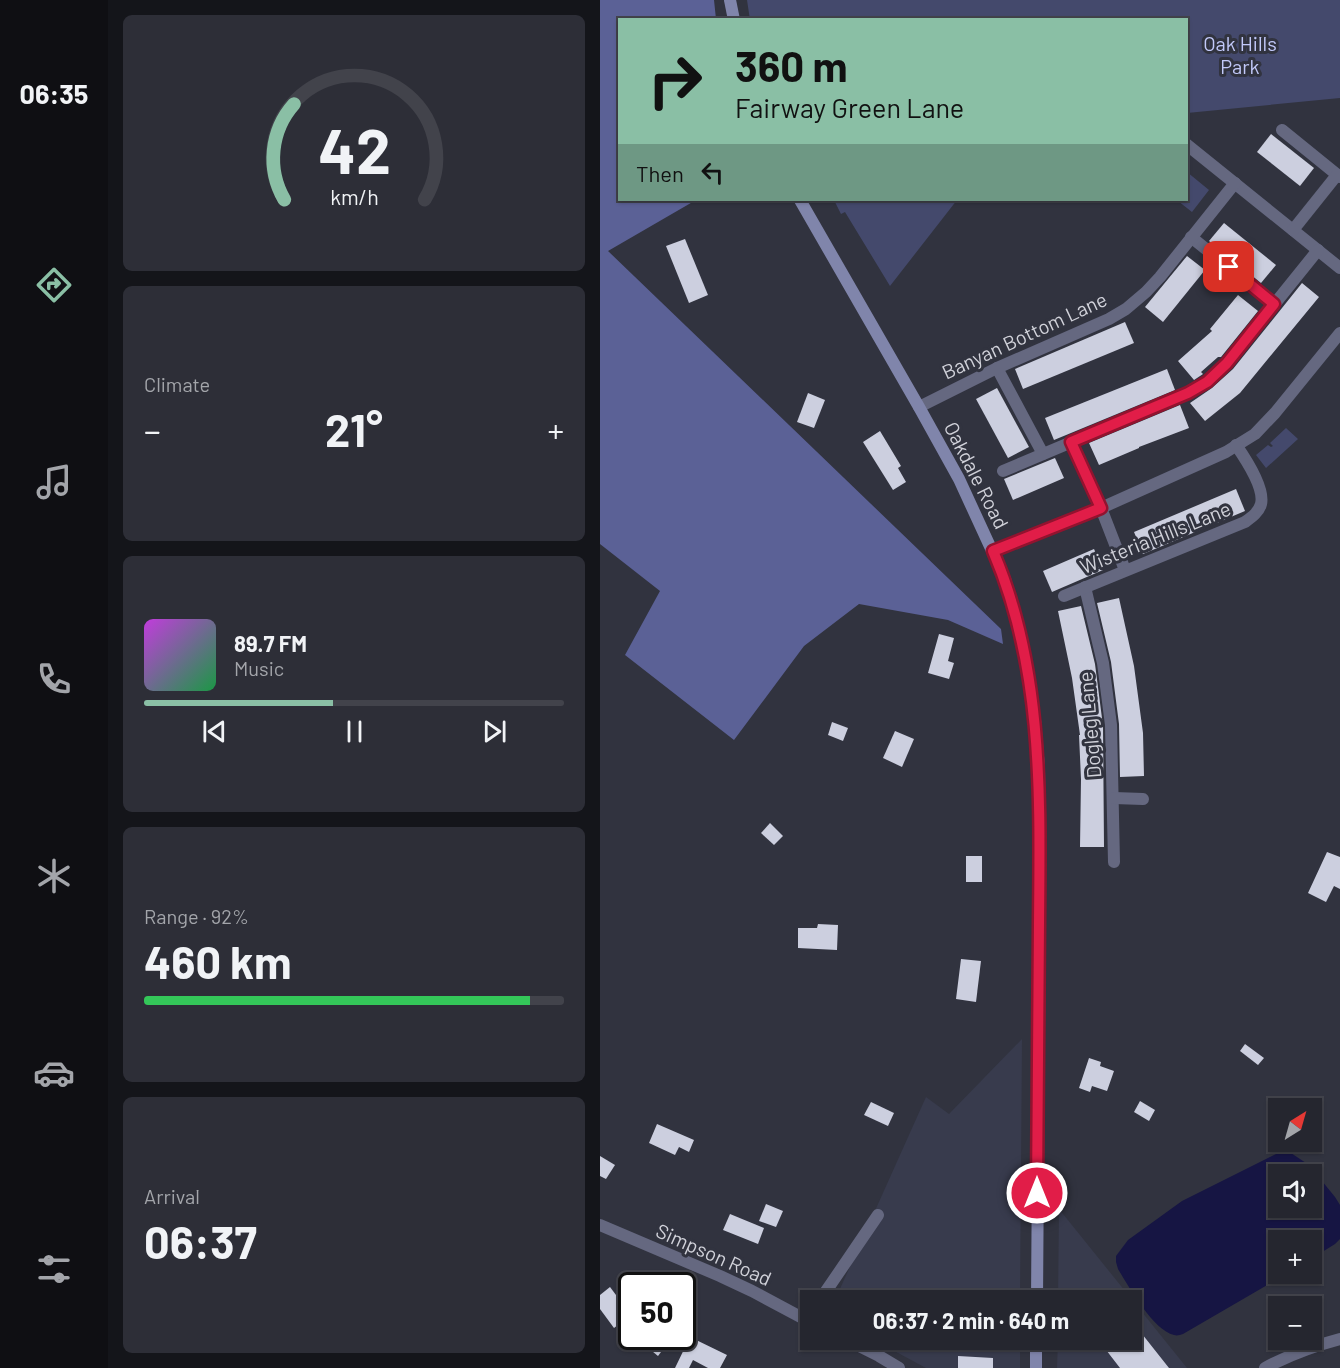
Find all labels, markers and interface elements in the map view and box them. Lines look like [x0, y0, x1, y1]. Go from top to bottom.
park label: Oak Hills Park [1203, 31, 1277, 78]
text: 360 m [735, 40, 848, 90]
icon: right [636, 42, 714, 120]
text: 06:35 [20, 77, 88, 109]
text: Fairway Green Lane [735, 91, 964, 123]
text: 42 [318, 112, 390, 186]
icon: left [696, 156, 729, 189]
text: Then [636, 160, 684, 186]
text: km/h [330, 184, 378, 209]
pin [1203, 241, 1254, 292]
icon: arrive [1212, 250, 1245, 283]
icon: directions [33, 264, 75, 306]
street label: Banyan Bottom Lane [938, 286, 1110, 384]
text: Climate [144, 372, 210, 396]
text: 21° [325, 402, 383, 456]
text: − [144, 410, 161, 450]
text: + [548, 410, 564, 450]
street label: Oakdale Road [940, 418, 1014, 532]
icon: music [33, 461, 75, 503]
street label: Wisteria Hills Lane [1076, 496, 1234, 578]
text: 89.7 FM [234, 630, 307, 656]
text: Music [234, 656, 284, 680]
icon: phone [33, 658, 75, 700]
street label: Dogleg Lane [1072, 671, 1106, 779]
icon: previous [198, 715, 231, 748]
icon: pause [338, 715, 371, 748]
icon: next [478, 715, 511, 748]
icon: climate [33, 855, 75, 897]
text: Range · 92% [144, 904, 249, 928]
text: 460 km [144, 934, 292, 988]
icon: car [33, 1052, 75, 1094]
north arrow [1268, 1098, 1322, 1152]
map controls [1268, 1098, 1322, 1350]
position arrow [1005, 1161, 1069, 1225]
button: sound [1268, 1164, 1322, 1218]
text: Arrival [144, 1184, 200, 1208]
text: 06:37 [144, 1214, 257, 1268]
street label: Simpson Road [653, 1218, 775, 1290]
button: + [1268, 1230, 1322, 1284]
icon: filters [33, 1248, 75, 1290]
speed limit sign: 50 [618, 1272, 696, 1350]
button: − [1268, 1296, 1322, 1350]
text: 06:37 · 2 min · 640 m [873, 1307, 1069, 1333]

